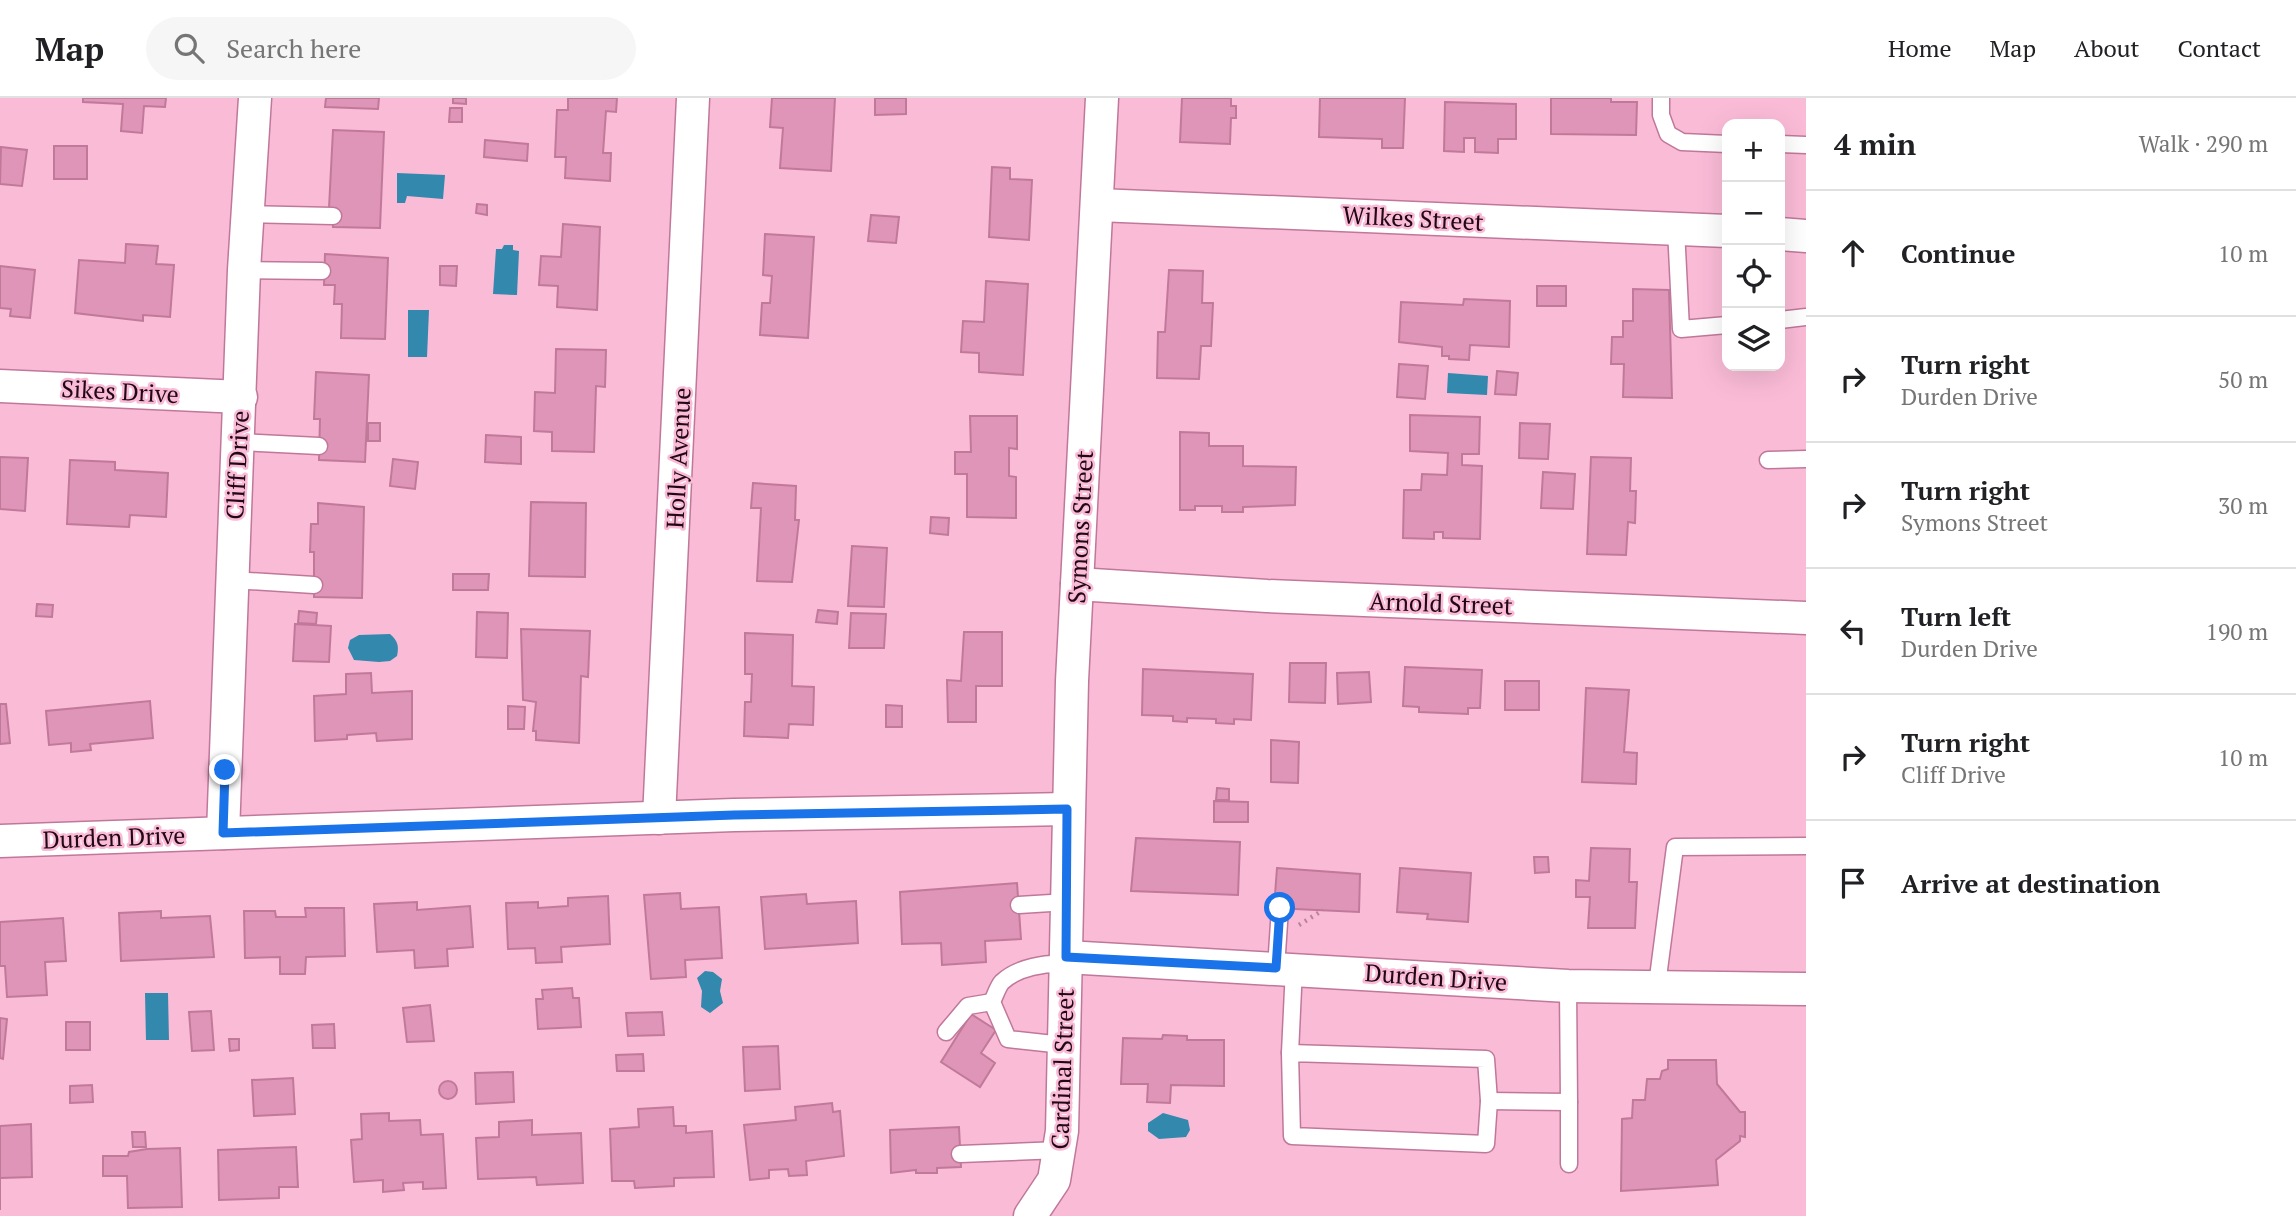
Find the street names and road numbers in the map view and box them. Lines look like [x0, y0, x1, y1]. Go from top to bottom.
street label: Wilkes Street [1342, 198, 1484, 238]
street label: Sikes Drive [60, 372, 180, 410]
street label: Holly Avenue [658, 387, 698, 529]
street label: Cliff Drive [218, 410, 256, 520]
street label: Symons Street [1060, 449, 1100, 604]
street label: Arnold Street [1369, 585, 1513, 621]
street label: Durden Drive [42, 819, 186, 855]
street label: Durden Drive [1364, 956, 1508, 998]
street label: Cardinal Street [1043, 988, 1081, 1150]

